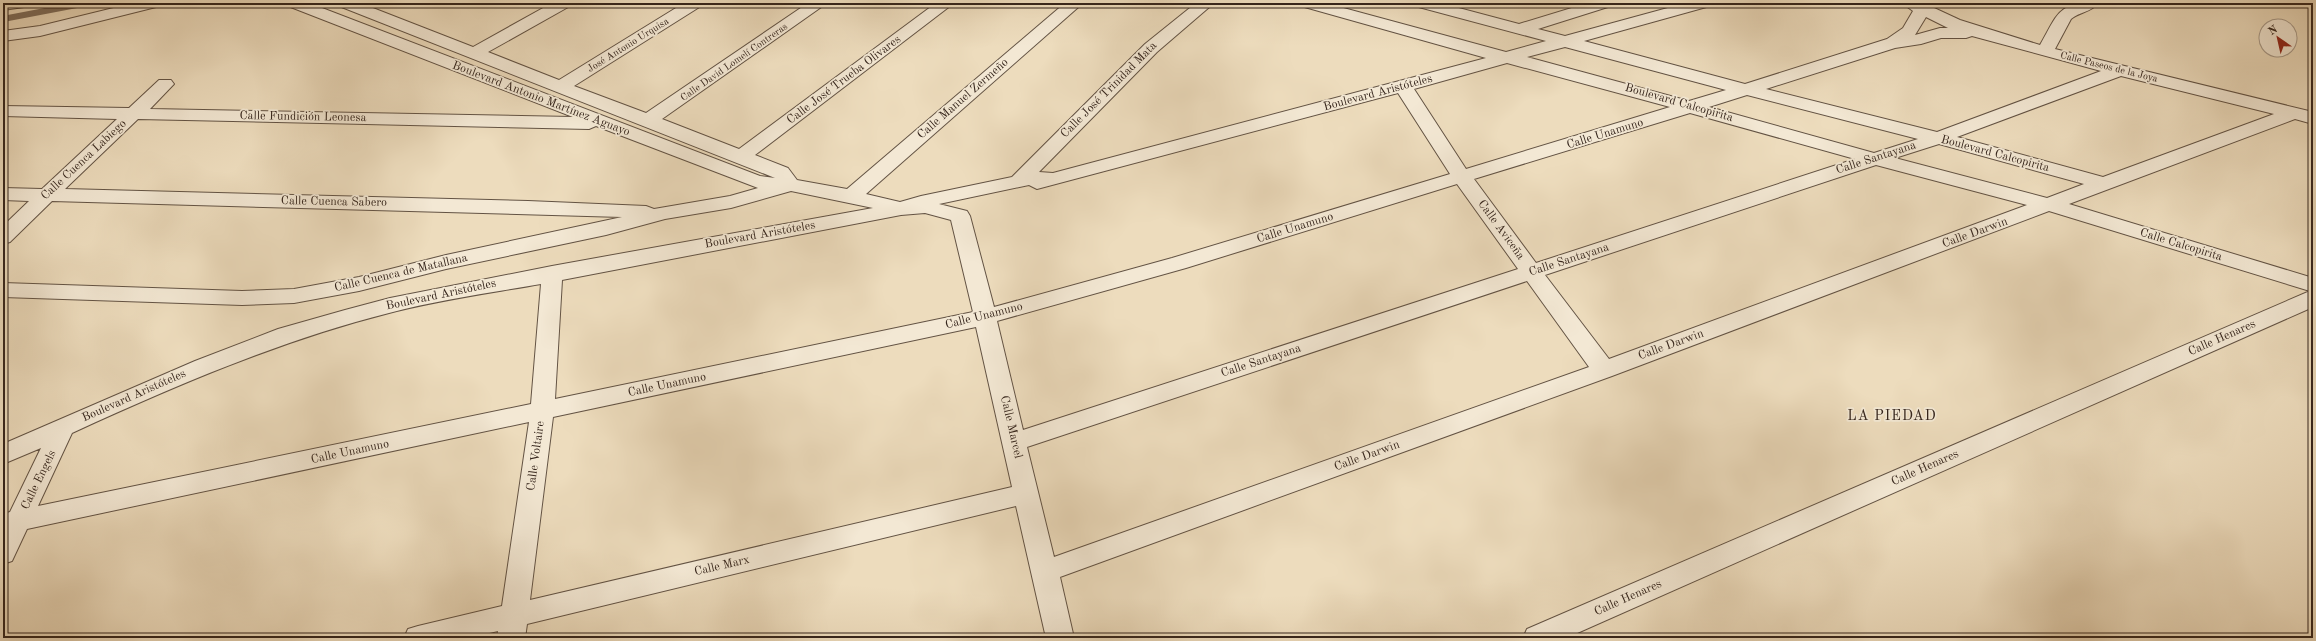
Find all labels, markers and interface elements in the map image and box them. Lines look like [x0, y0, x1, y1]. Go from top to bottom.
street label: José Antonio Urquisa [586, 16, 670, 74]
north arrow [2258, 18, 2298, 58]
street label: Calle David Lomelí Contreras [679, 21, 789, 103]
text: N [2267, 24, 2280, 38]
street label: Calle José Trueba Olivares [785, 33, 903, 127]
street label: Calle José Trinidad Mata [1059, 40, 1159, 140]
street label: Calle Paseos de la Joya [2059, 50, 2159, 84]
street label: Calle Manuel Zermeño [915, 56, 1011, 142]
street label: Boulevard Antonio Martínez Aguayo [451, 59, 632, 139]
street label: Boulevard Aristóteles [1322, 73, 1434, 113]
street label: Boulevard Calcopirita [1624, 82, 1735, 124]
street label: Calle Fundición Leonesa [240, 110, 367, 124]
street label: Calle Unamuno [1565, 117, 1645, 151]
street label: Calle Cuenca Labiego [39, 118, 129, 202]
street label: Boulevard Calcopirita [1939, 134, 2051, 174]
street label: Calle Santayana [1834, 139, 1918, 177]
street label: Calle Cuenca Sabero [281, 195, 387, 209]
street label: Calle Aviceña [1475, 198, 1527, 262]
street label: Calle Unamuno [1255, 211, 1335, 245]
street label: Calle Darwin [1941, 215, 2010, 250]
street label: Boulevard Aristóteles [704, 219, 816, 251]
street label: Calle Calcopirita [2138, 227, 2224, 263]
street label: Calle Santayana [1527, 241, 1611, 279]
street label: Calle Cuenca de Matallana [333, 252, 469, 294]
street label: Boulevard Aristóteles [385, 277, 497, 313]
street label: Calle Unamuno [944, 301, 1024, 331]
street label: Calle Henares [2187, 318, 2257, 358]
street label: Calle Darwin [1637, 327, 1706, 362]
street label: Calle Santayana [1219, 342, 1303, 380]
street label: Boulevard Aristóteles [80, 368, 188, 424]
street label: Calle Unamuno [627, 371, 707, 399]
street label: Calle Marcel [998, 394, 1024, 460]
district label: LA PIEDAD [1847, 409, 1937, 423]
street label: Calle Voltaire [525, 420, 547, 492]
street label: Calle Unamuno [310, 438, 390, 466]
street label: Calle Darwin [1333, 438, 1402, 473]
street label: Calle Engels [19, 448, 59, 512]
street label: Calle Henares [1890, 448, 1960, 488]
street label: Calle Marx [693, 554, 751, 578]
street label: Calle Henares [1593, 578, 1663, 618]

